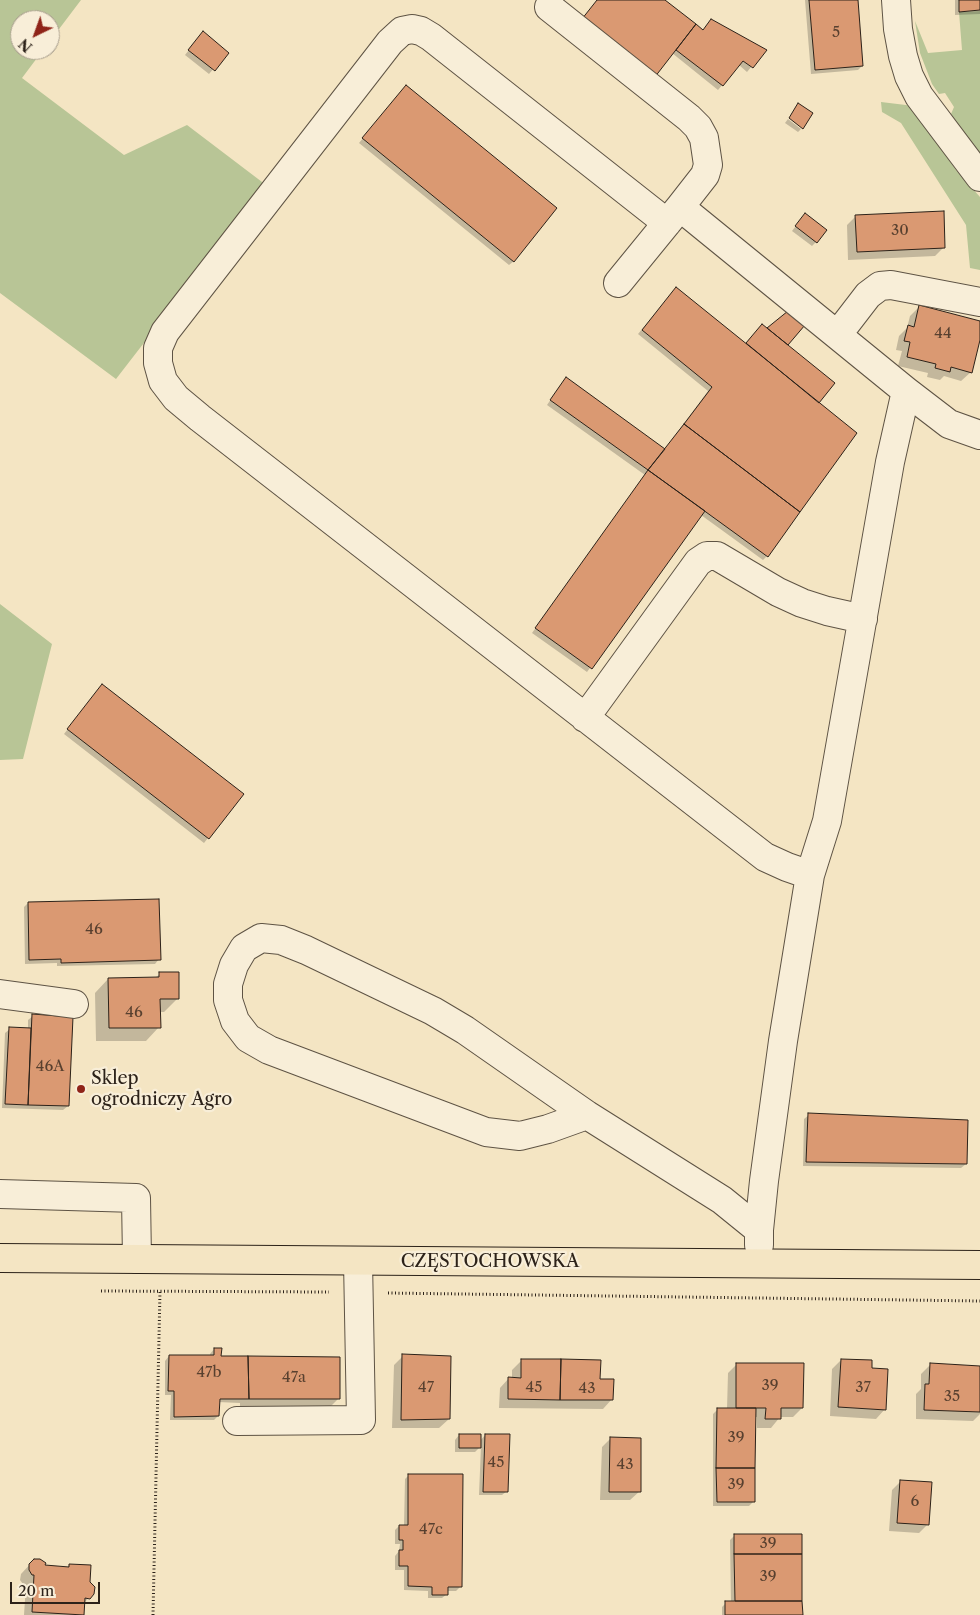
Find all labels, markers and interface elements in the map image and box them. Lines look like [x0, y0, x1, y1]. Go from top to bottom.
north arrow [10, 10, 60, 60]
house number: 5 [832, 24, 840, 42]
text: N [15, 35, 36, 56]
house number: 30 [891, 222, 909, 240]
house number: 44 [934, 325, 952, 343]
house number: 46 [85, 921, 103, 939]
house number: 46 [125, 1004, 143, 1022]
house number: 46A [36, 1058, 64, 1076]
place label: Sklep ogrodniczy Agro [91, 1068, 232, 1110]
marker: Sklep ogrodniczy Agro [75, 1083, 87, 1095]
street label: CZĘSTOCHOWSKA [401, 1251, 579, 1273]
house number: 47b [196, 1364, 222, 1382]
house number: 47a [282, 1369, 306, 1387]
house number: 39 [761, 1377, 779, 1395]
house number: 47 [418, 1379, 434, 1397]
house number: 45 [526, 1379, 542, 1397]
house number: 37 [855, 1379, 871, 1397]
house number: 43 [579, 1380, 595, 1398]
house number: 35 [944, 1388, 960, 1406]
house number: 39 [727, 1429, 745, 1447]
house number: 45 [488, 1454, 504, 1472]
house number: 43 [617, 1456, 633, 1474]
house number: 39 [727, 1476, 745, 1494]
house number: 6 [911, 1493, 919, 1511]
house number: 47c [419, 1521, 443, 1539]
house number: 39 [759, 1535, 777, 1553]
house number: 39 [759, 1568, 777, 1586]
scale bar [12, 1572, 102, 1604]
text: 20 m [18, 1581, 54, 1600]

